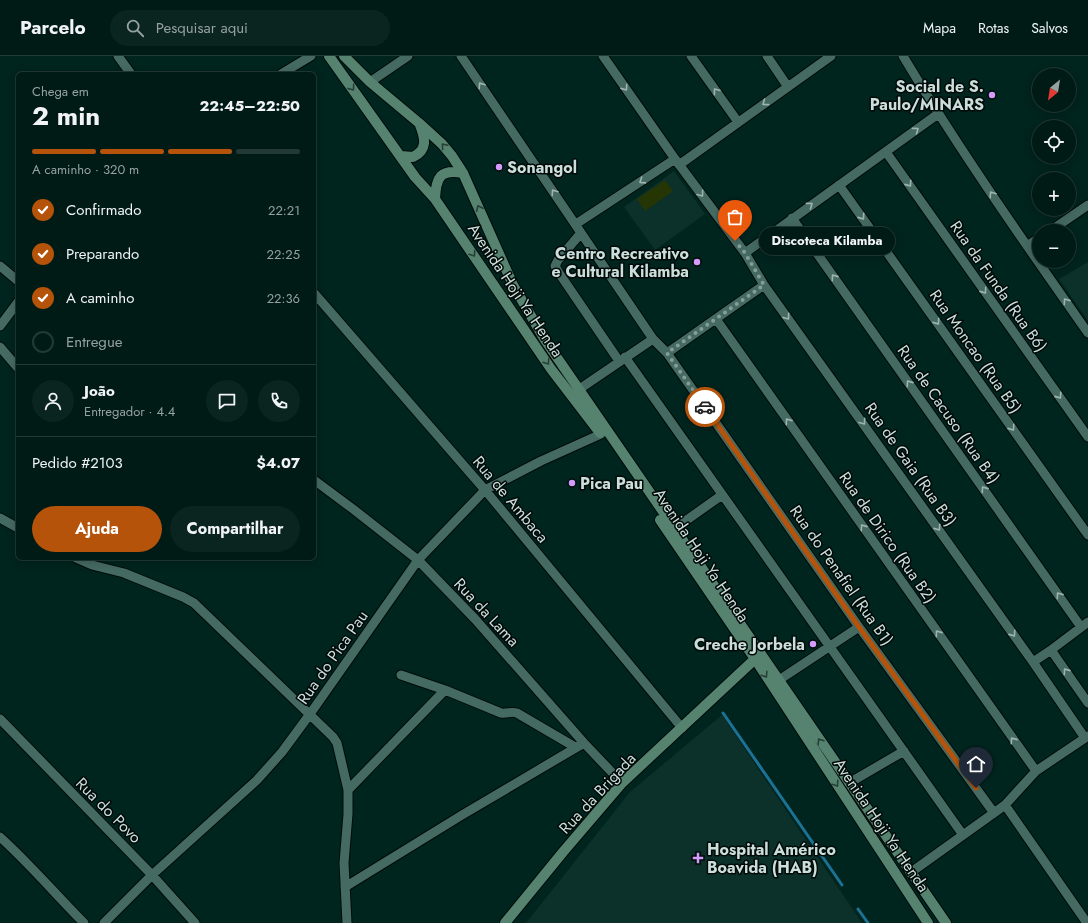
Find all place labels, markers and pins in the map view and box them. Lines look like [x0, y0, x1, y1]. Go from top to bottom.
place label: Social de S. Paulo/MINARS [870, 75, 984, 116]
marker: Social de S. Paulo/MINARS [987, 90, 997, 100]
place label: Sonangol [507, 156, 577, 179]
marker: Sonangol [494, 162, 504, 172]
pin [718, 200, 752, 241]
callout: Discoteca Kilamba [759, 227, 895, 255]
place label: Centro Recreativo e Cultural Kilamba [552, 242, 689, 283]
marker: Centro Recreativo e Cultural Kilamba [692, 257, 702, 267]
place label: Pica Pau [580, 472, 643, 495]
marker: Pica Pau [567, 478, 577, 488]
place label: Creche Jorbela [694, 633, 805, 656]
marker: Creche Jorbela [808, 639, 818, 649]
pin [959, 747, 993, 788]
place label: Hospital Américo Boavida (HAB) [707, 838, 836, 879]
marker: Hospital Américo Boavida (HAB) [692, 852, 704, 864]

